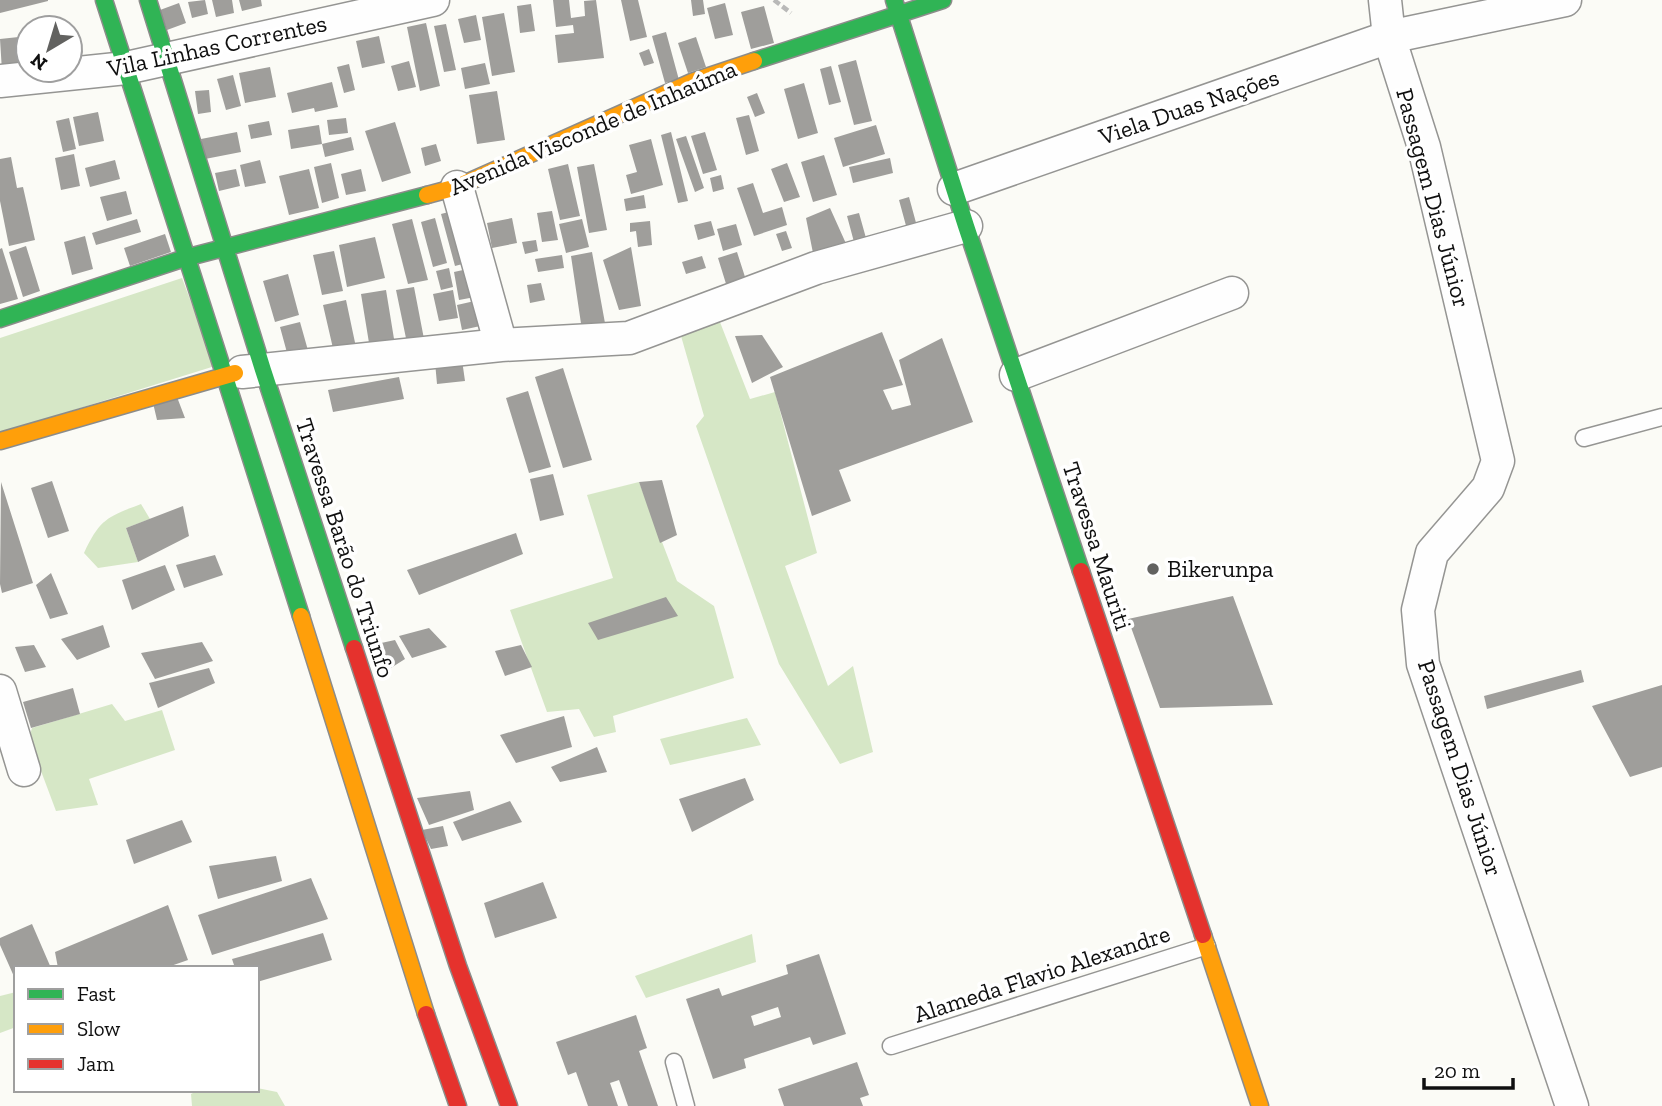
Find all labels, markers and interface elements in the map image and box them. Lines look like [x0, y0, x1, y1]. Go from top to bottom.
street label: Vila Linhas Correntes [104, 8, 329, 83]
north arrow [14, 14, 84, 84]
text: N [26, 48, 52, 76]
street label: Avenida Visconde de Inhaúma [445, 54, 741, 201]
street label: Viela Duas Nações [1094, 62, 1283, 151]
street label: Passagem Dias Júnior [1390, 85, 1477, 311]
street label: Travessa Barão do Triunfo [290, 414, 401, 681]
street label: Travessa Mauriti [1057, 458, 1138, 634]
place label: Bikerunpa [1167, 554, 1274, 583]
marker: Bikerunpa [1145, 561, 1161, 577]
street label: Passagem Dias Júnior [1412, 656, 1509, 880]
street label: Alameda Flavio Alexandre [910, 918, 1174, 1029]
legend [14, 966, 259, 1092]
text: Fast [77, 981, 116, 1006]
text: Slow [77, 1016, 120, 1041]
scale bar [1424, 1046, 1513, 1090]
text: Jam [77, 1051, 114, 1076]
text: 20 m [1434, 1058, 1480, 1083]

